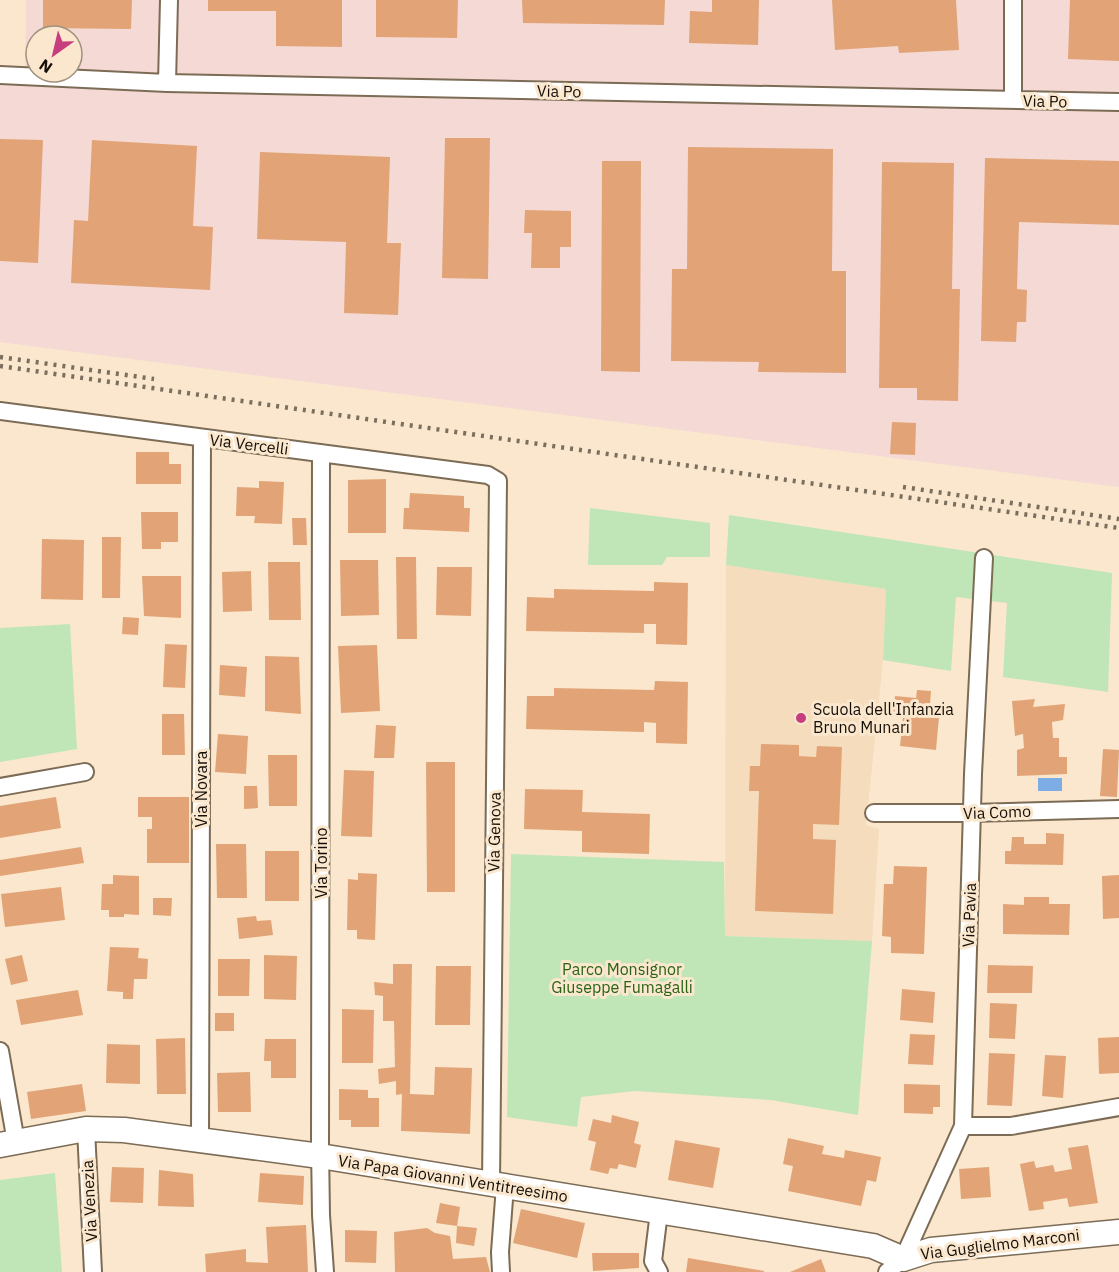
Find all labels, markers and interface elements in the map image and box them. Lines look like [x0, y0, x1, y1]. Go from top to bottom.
north arrow [24, 24, 84, 84]
text: N [35, 55, 56, 78]
street label: Via Po [537, 81, 581, 101]
street label: Via Po [1023, 91, 1067, 111]
street label: Via Vercelli [208, 429, 290, 459]
place label: Scuola dell'Infanzia Bruno Munari [813, 699, 954, 737]
marker: Scuola dell'Infanzia Bruno Munari [794, 711, 808, 725]
street label: Via Novara [191, 750, 211, 827]
street label: Via Genova [483, 791, 505, 872]
street label: Via Como [963, 801, 1031, 823]
street label: Via Torino [311, 827, 331, 899]
street label: Via Pavia [958, 882, 980, 948]
park label: Parco Monsignor Giuseppe Fumagalli [551, 959, 693, 997]
street label: Via Papa Giovanni Ventitreesimo [337, 1150, 569, 1206]
street label: Via Venezia [77, 1159, 101, 1242]
street label: Via Guglielmo Marconi [919, 1224, 1081, 1264]

